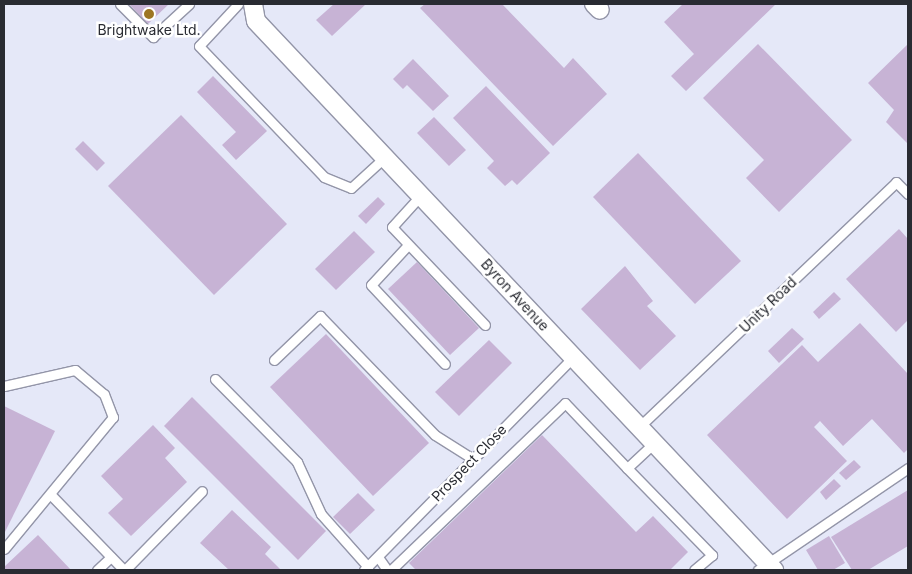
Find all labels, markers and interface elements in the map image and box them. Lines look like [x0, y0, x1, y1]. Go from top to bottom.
marker: Brightwake Ltd. [143, 8, 155, 20]
place label: Brightwake Ltd. [97, 22, 201, 38]
street label: Byron Avenue [478, 256, 552, 334]
street label: Unity Road [736, 274, 800, 336]
street label: Prospect Close [428, 421, 510, 505]

